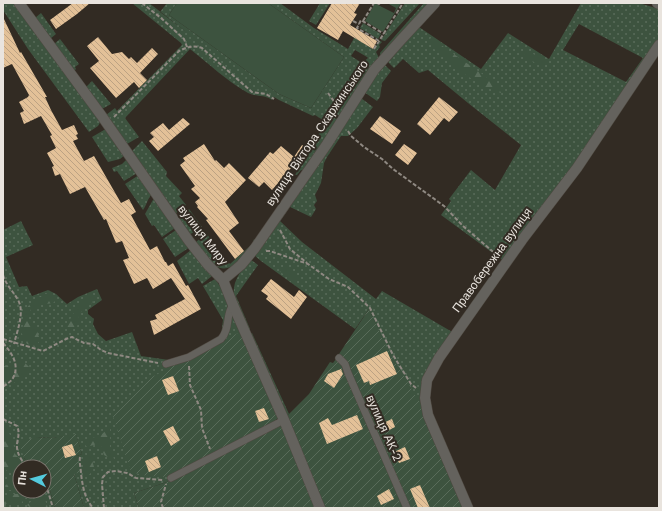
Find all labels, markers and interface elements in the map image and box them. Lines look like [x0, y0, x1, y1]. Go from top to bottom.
street label: вулиця Віктора Скаржинського [263, 57, 371, 208]
street label: вулиця Миру [175, 202, 231, 268]
street label: Правобережна вулиця [449, 205, 535, 315]
street label: вулиця АК-2 [363, 393, 405, 463]
north arrow [12, 459, 52, 499]
text: Пн [15, 470, 30, 486]

